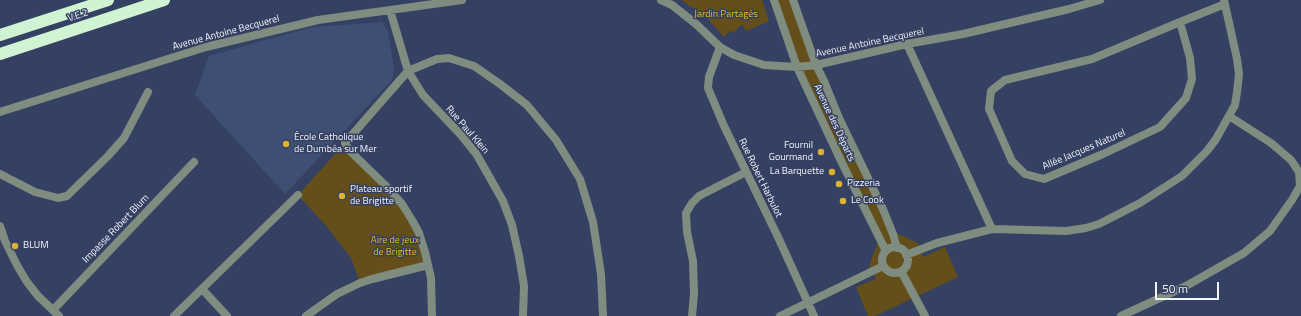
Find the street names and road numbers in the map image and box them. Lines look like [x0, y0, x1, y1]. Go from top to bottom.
street label: V.E.2 [66, 7, 90, 25]
street label: Avenue Antoine Becquerel [171, 13, 281, 53]
street label: Avenue Antoine Becquerel [815, 26, 925, 60]
street label: Avenue des Départs [811, 82, 857, 164]
street label: Rue Paul Klein [443, 103, 491, 157]
street label: Allée Jacques Naturel [1041, 127, 1127, 173]
street label: Rue Robert Harbulot [736, 137, 784, 219]
street label: Impasse Robert Blum [80, 192, 152, 266]

